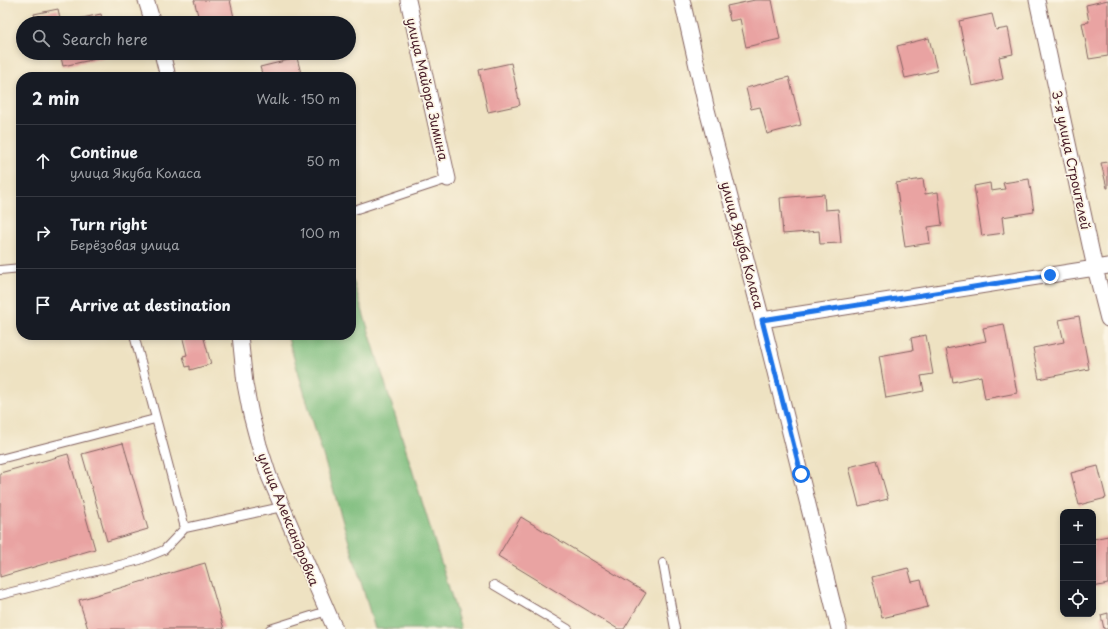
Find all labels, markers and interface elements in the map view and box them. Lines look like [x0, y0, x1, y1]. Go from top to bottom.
search box [16, 16, 356, 60]
street label: улица Майора Зимина [402, 16, 454, 163]
icon: search [30, 27, 52, 49]
text: Search here [62, 27, 148, 50]
text: 2 min [32, 85, 79, 111]
text: Walk · 150 m [256, 89, 340, 108]
street label: 3-я улица Строителей [1048, 89, 1096, 231]
text: Continue [70, 140, 138, 163]
icon: ahead [32, 150, 54, 172]
text: 50 m [306, 151, 340, 170]
text: улица Якуба Коласа [70, 163, 201, 182]
street label: улица Якуба Коласа [717, 179, 769, 312]
text: Turn right [70, 212, 147, 235]
icon: right [32, 222, 54, 244]
text: 100 m [300, 223, 340, 242]
text: Берёзовая улица [70, 235, 179, 254]
route end [1041, 266, 1059, 284]
text: Arrive at destination [70, 293, 231, 316]
icon: arrive [32, 294, 54, 316]
street label: улица Александровка [254, 450, 325, 589]
route start [792, 465, 810, 483]
map controls [1060, 509, 1096, 617]
button: + [1060, 509, 1096, 545]
button: − [1060, 545, 1096, 581]
button: locate [1060, 581, 1096, 617]

